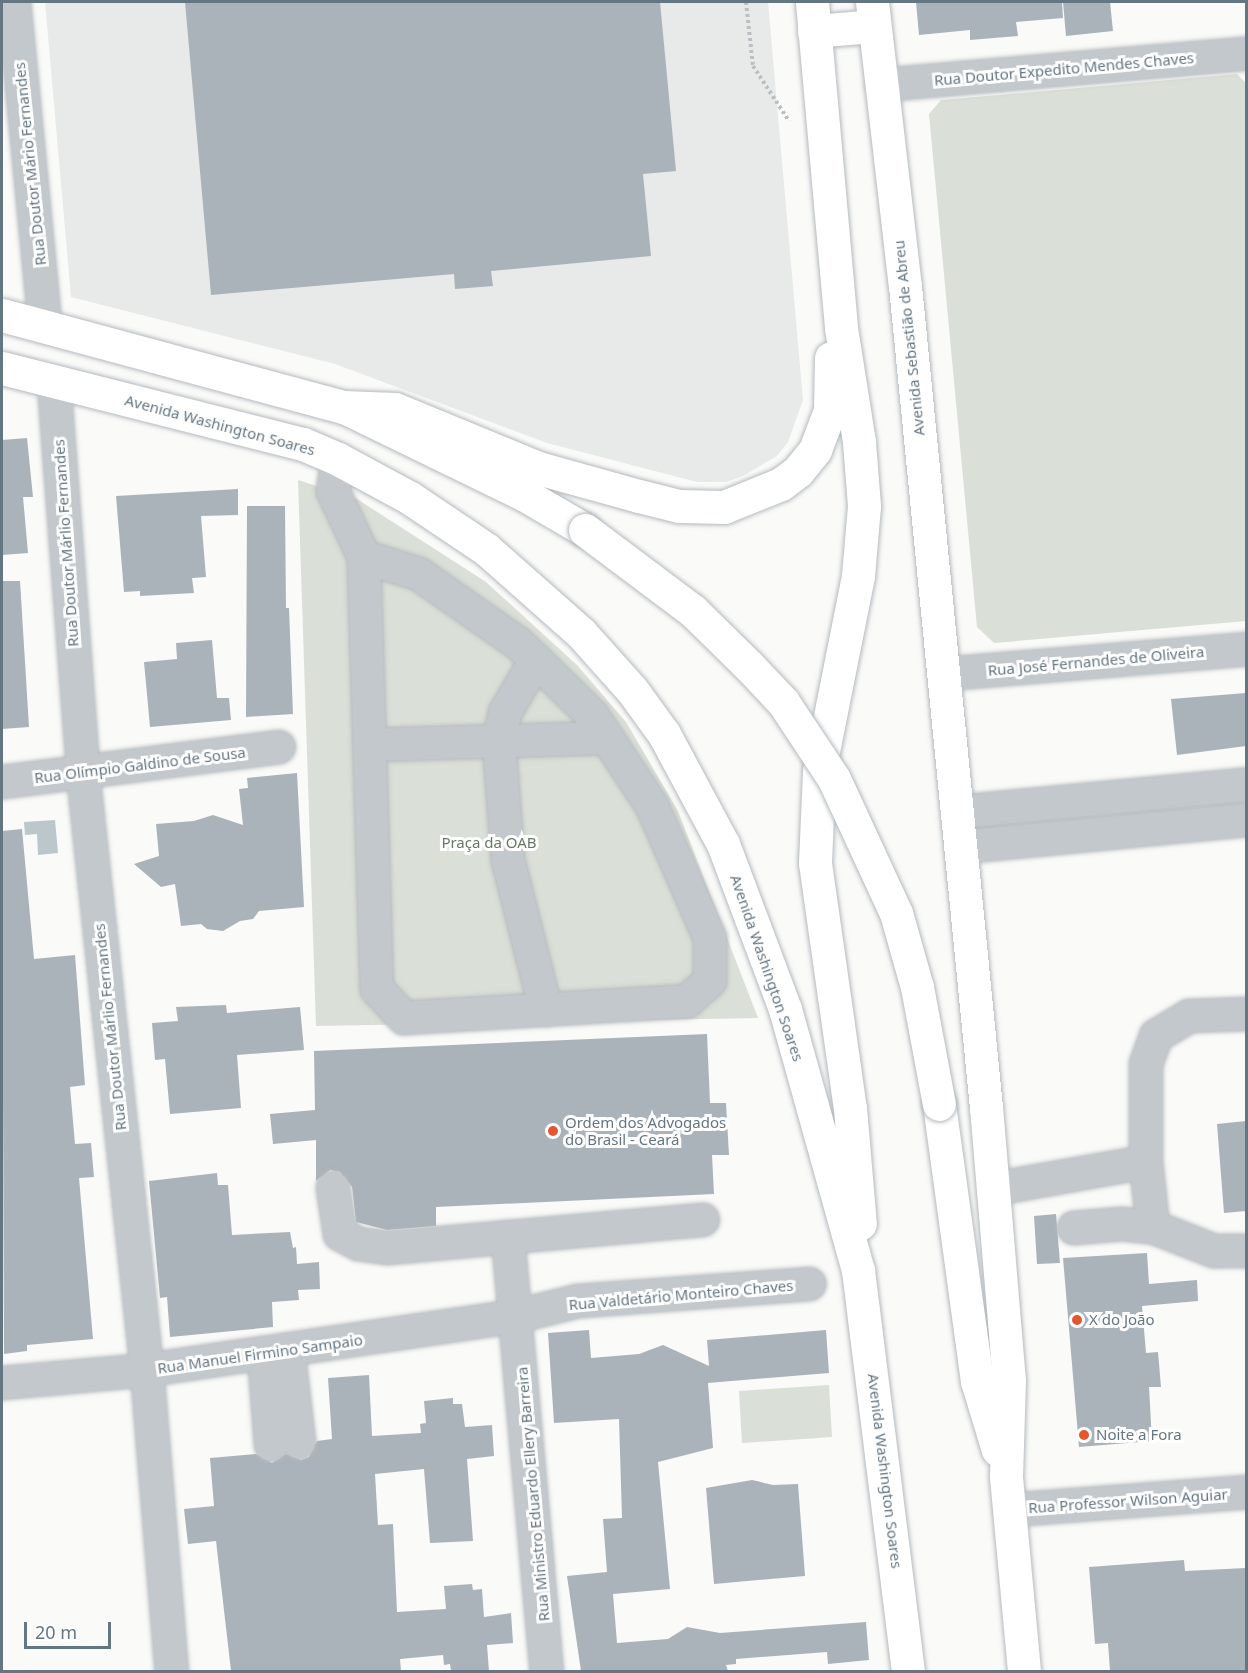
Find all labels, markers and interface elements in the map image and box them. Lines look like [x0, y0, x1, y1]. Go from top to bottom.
street label: Rua Doutor Expedito Mendes Chaves [933, 49, 1195, 89]
street label: Rua Doutor Mário Fernandes [10, 62, 50, 266]
street label: Avenida Sebastião de Abreu [890, 239, 928, 437]
street label: Avenida Washington Soares [123, 391, 317, 459]
street label: Rua Doutor Márlio Fernandes [50, 439, 82, 647]
street label: Rua José Fernandes de Oliveira [987, 643, 1205, 679]
street label: Rua Olímpio Galdino de Sousa [33, 743, 247, 787]
park label: Praça da OAB [441, 834, 537, 852]
street label: Avenida Washington Soares [727, 872, 807, 1064]
street label: Rua Doutor Márlio Fernandes [90, 923, 130, 1131]
place label: Ordem dos Advogados do Brasil - Ceará [565, 1113, 726, 1148]
marker: Ordem dos Advogados do Brasil - Ceará [546, 1124, 560, 1138]
street label: Rua Valdetário Monteiro Chaves [568, 1276, 794, 1314]
place label: X do João [1089, 1311, 1155, 1329]
marker: X do João [1070, 1313, 1084, 1327]
street label: Rua Manuel Firmino Sampaio [156, 1331, 364, 1377]
street label: Rua Ministro Eduardo Ellery Barreira [513, 1366, 553, 1622]
street label: Avenida Washington Soares [864, 1373, 906, 1569]
place label: Noite a Fora [1096, 1426, 1182, 1444]
marker: Noite a Fora [1077, 1428, 1091, 1442]
street label: Rua Professor Wilson Aguiar [1028, 1485, 1228, 1517]
scale bar [27, 1610, 114, 1648]
text: 20 m [35, 1620, 77, 1644]

